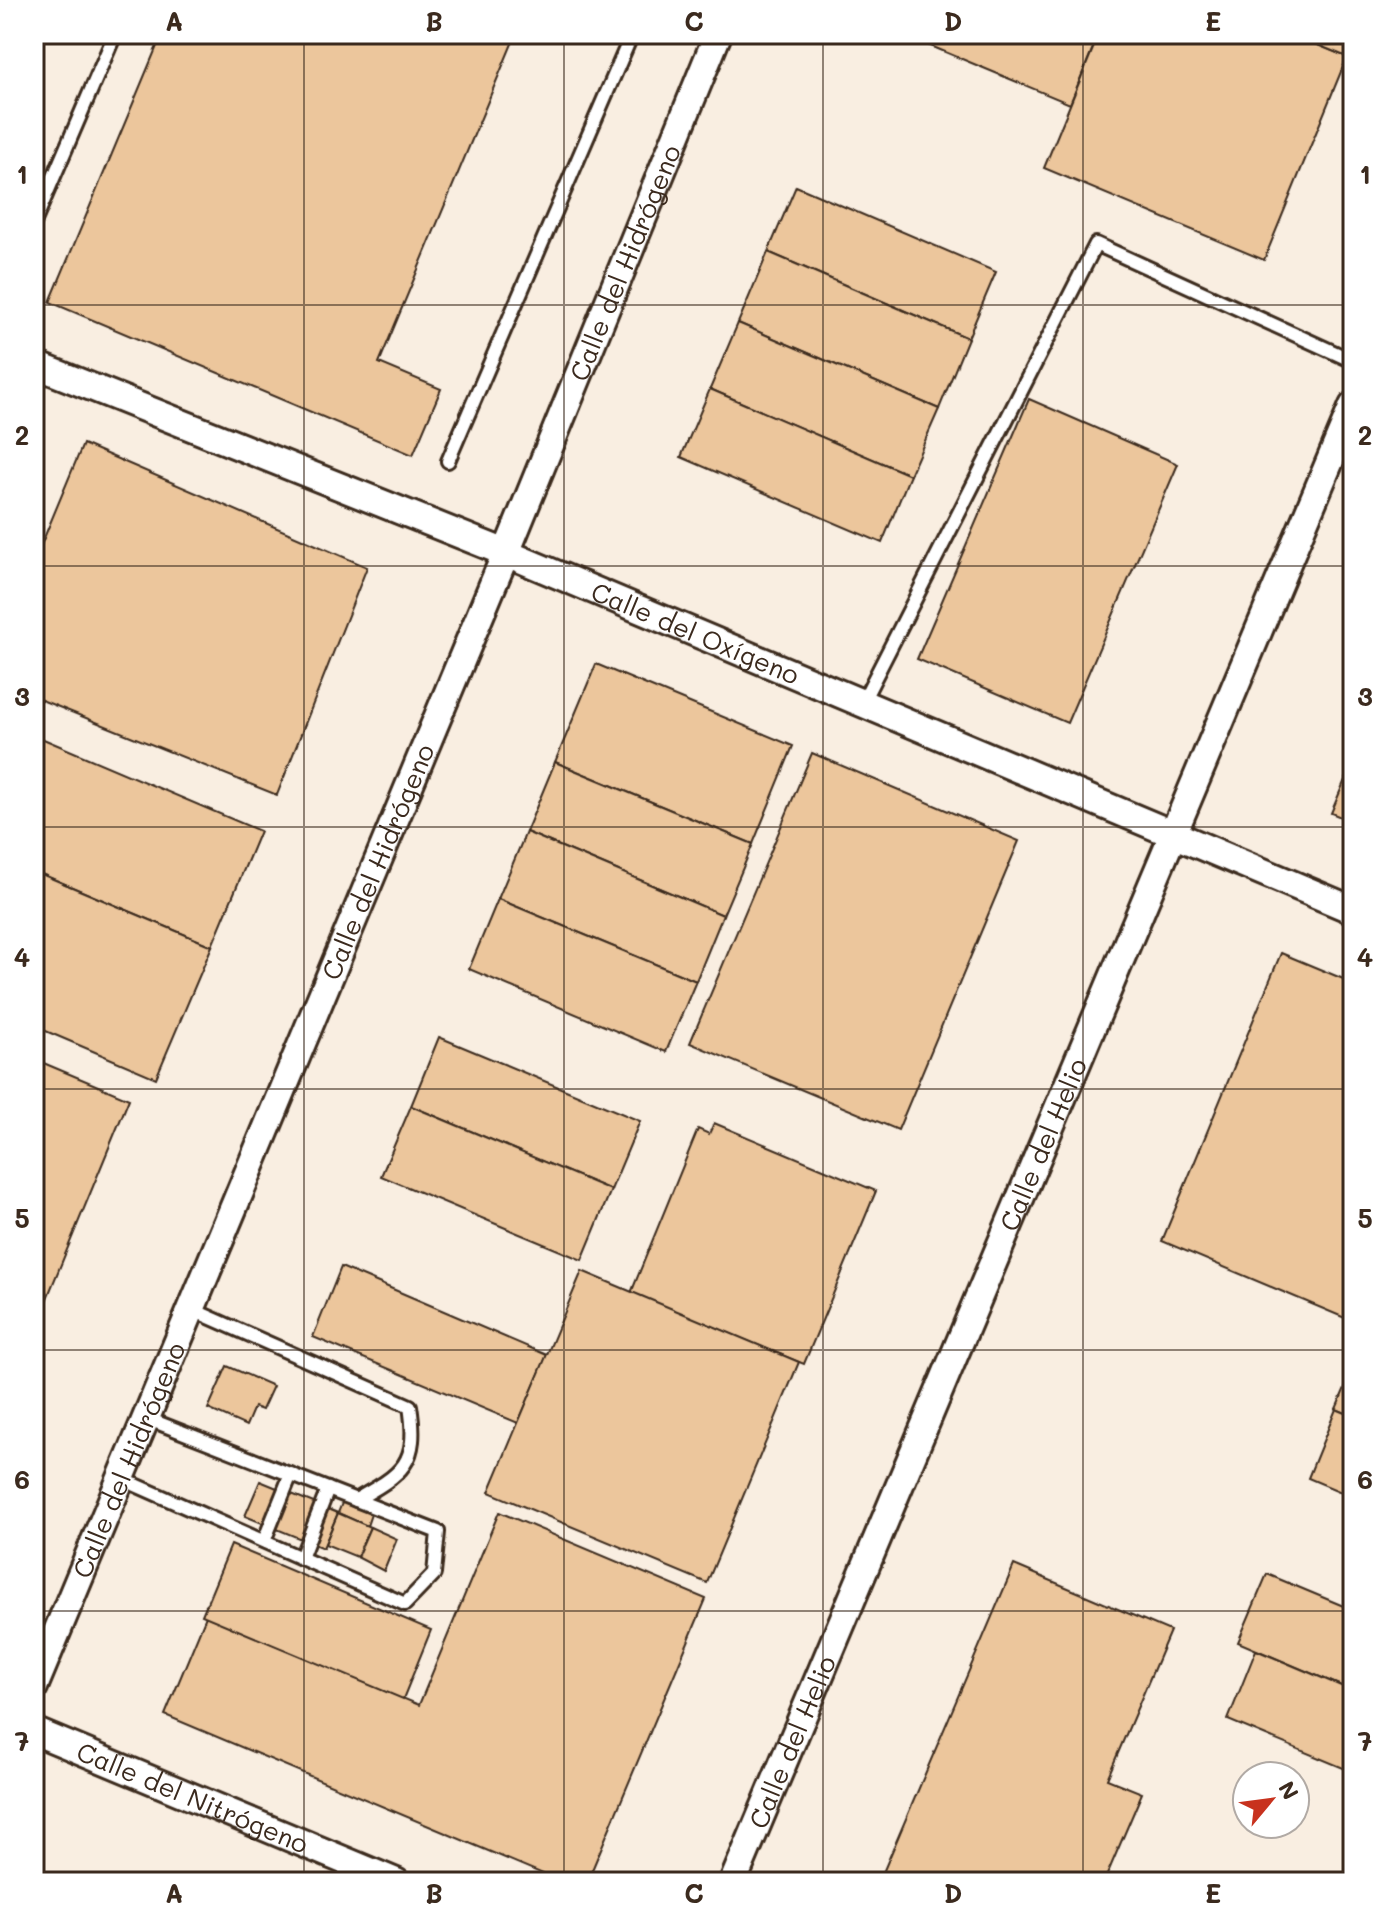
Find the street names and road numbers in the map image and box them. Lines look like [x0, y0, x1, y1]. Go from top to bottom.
street label: Calle del Hidrógeno [561, 139, 688, 386]
street label: Calle del Oxígeno [586, 574, 805, 692]
street label: Calle del Hidrógeno [313, 739, 442, 985]
street label: Calle del Helio [991, 1053, 1094, 1236]
street label: Calle del Hidrógeno [64, 1337, 193, 1583]
street label: Calle del Helio [741, 1650, 843, 1833]
street label: Calle del Nitrógeno [72, 1734, 314, 1861]

